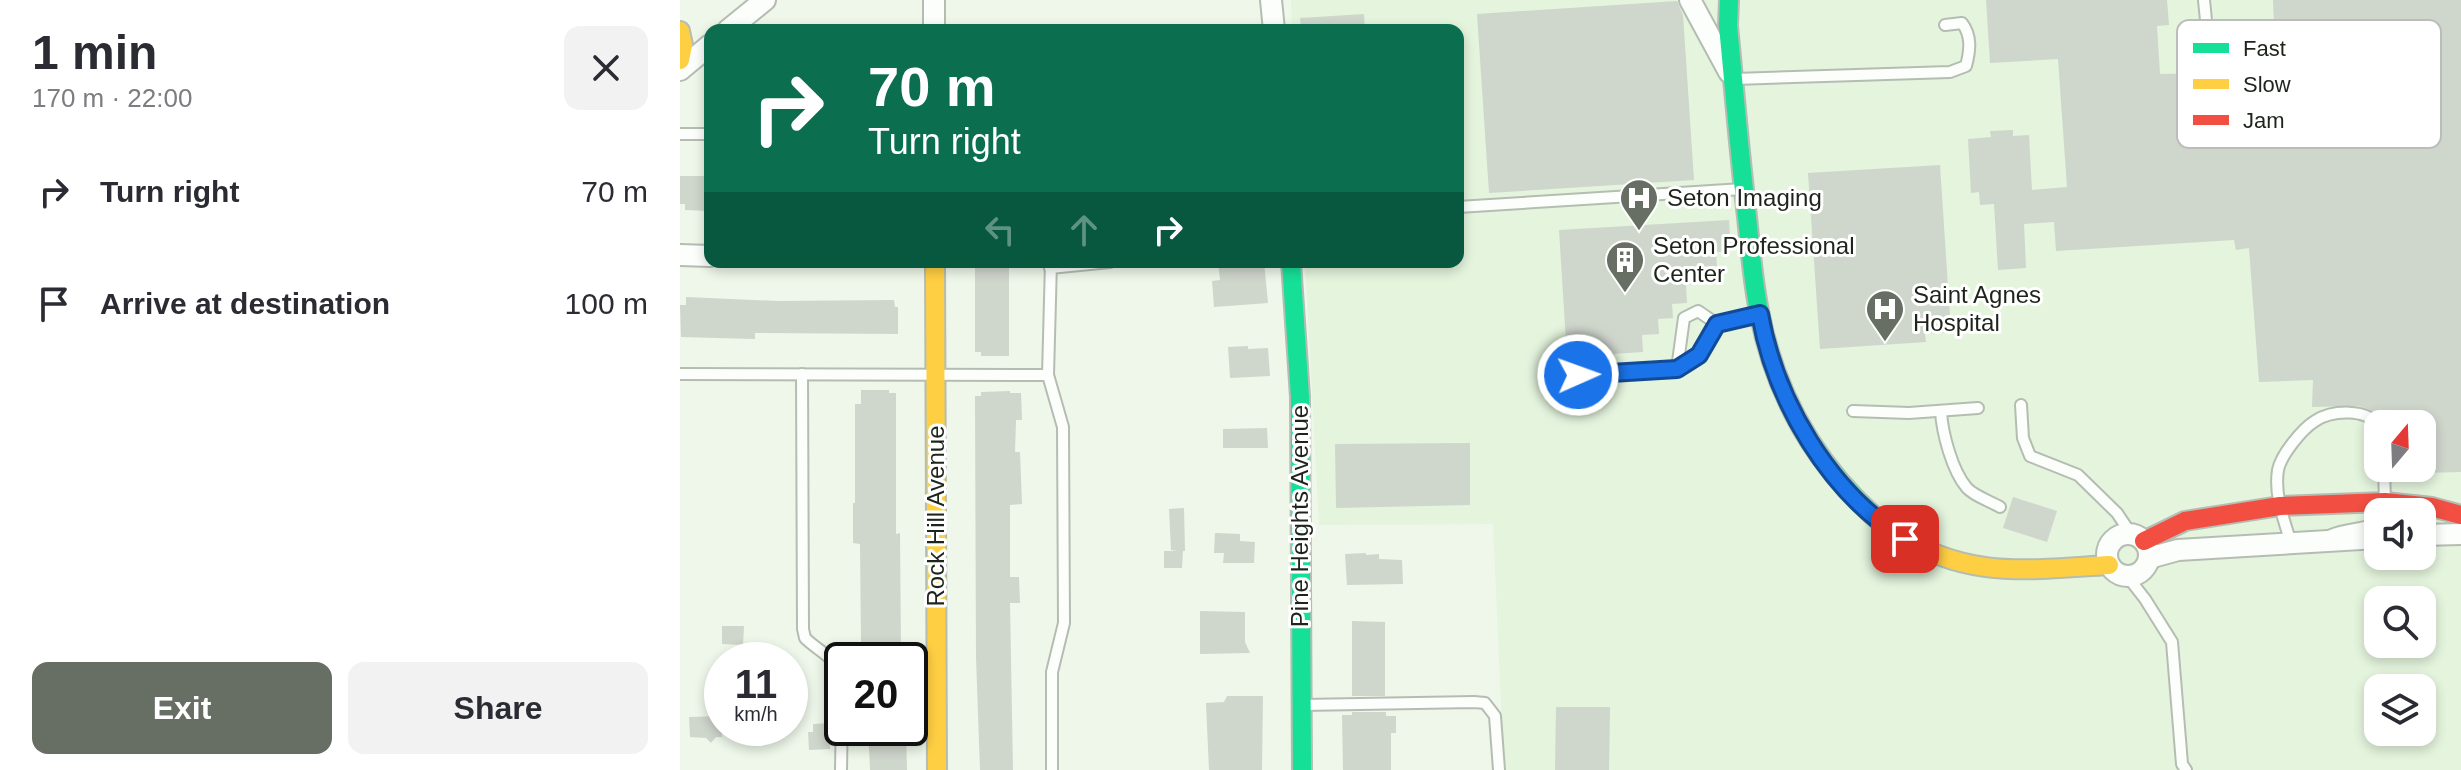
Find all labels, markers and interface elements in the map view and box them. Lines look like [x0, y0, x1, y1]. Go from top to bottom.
legend [2177, 20, 2441, 148]
text: 1 min [32, 26, 157, 79]
button: close [564, 26, 648, 110]
text: Fast [2243, 36, 2286, 61]
text: 70 m [868, 55, 996, 118]
icon: right [736, 56, 840, 160]
text: Slow [2243, 72, 2291, 97]
text: 170 m · 22:00 [32, 83, 192, 113]
text: Jam [2243, 108, 2285, 133]
text: Turn right [868, 121, 1021, 162]
icon: right [32, 170, 76, 214]
text: Turn right [100, 175, 239, 208]
text: 70 m [581, 175, 648, 208]
hospital icon: Seton Imaging [1618, 177, 1660, 232]
place label: Seton Imaging [1667, 184, 1822, 211]
icon: left [978, 208, 1022, 252]
icon: ahead [1062, 208, 1106, 252]
icon: right [1146, 208, 1190, 252]
place label: Seton Professional Center [1653, 232, 1854, 287]
building icon: Seton Professional Center [1604, 239, 1646, 294]
place label: Saint Agnes Hospital [1913, 281, 2041, 336]
icon: arrive [32, 282, 76, 326]
text: Arrive at destination [100, 287, 390, 320]
text: 100 m [565, 287, 648, 320]
hospital icon: Saint Agnes Hospital [1864, 288, 1906, 343]
position arrow [1536, 333, 1620, 417]
street label: Pine Heights Avenue [1286, 405, 1313, 627]
north arrow [2364, 410, 2436, 482]
map controls [2364, 410, 2436, 746]
street label: Rock Hill Avenue [922, 426, 949, 606]
button: sound [2364, 498, 2436, 570]
pin [1871, 505, 1939, 573]
icon: arrive [1883, 517, 1927, 561]
button: search [2364, 586, 2436, 658]
speed limit sign: 20 [824, 642, 928, 746]
button: Exit [32, 662, 332, 754]
button: Share [348, 662, 648, 754]
text: 11 [735, 662, 777, 706]
button: layers [2364, 674, 2436, 746]
text: km/h [734, 703, 778, 725]

